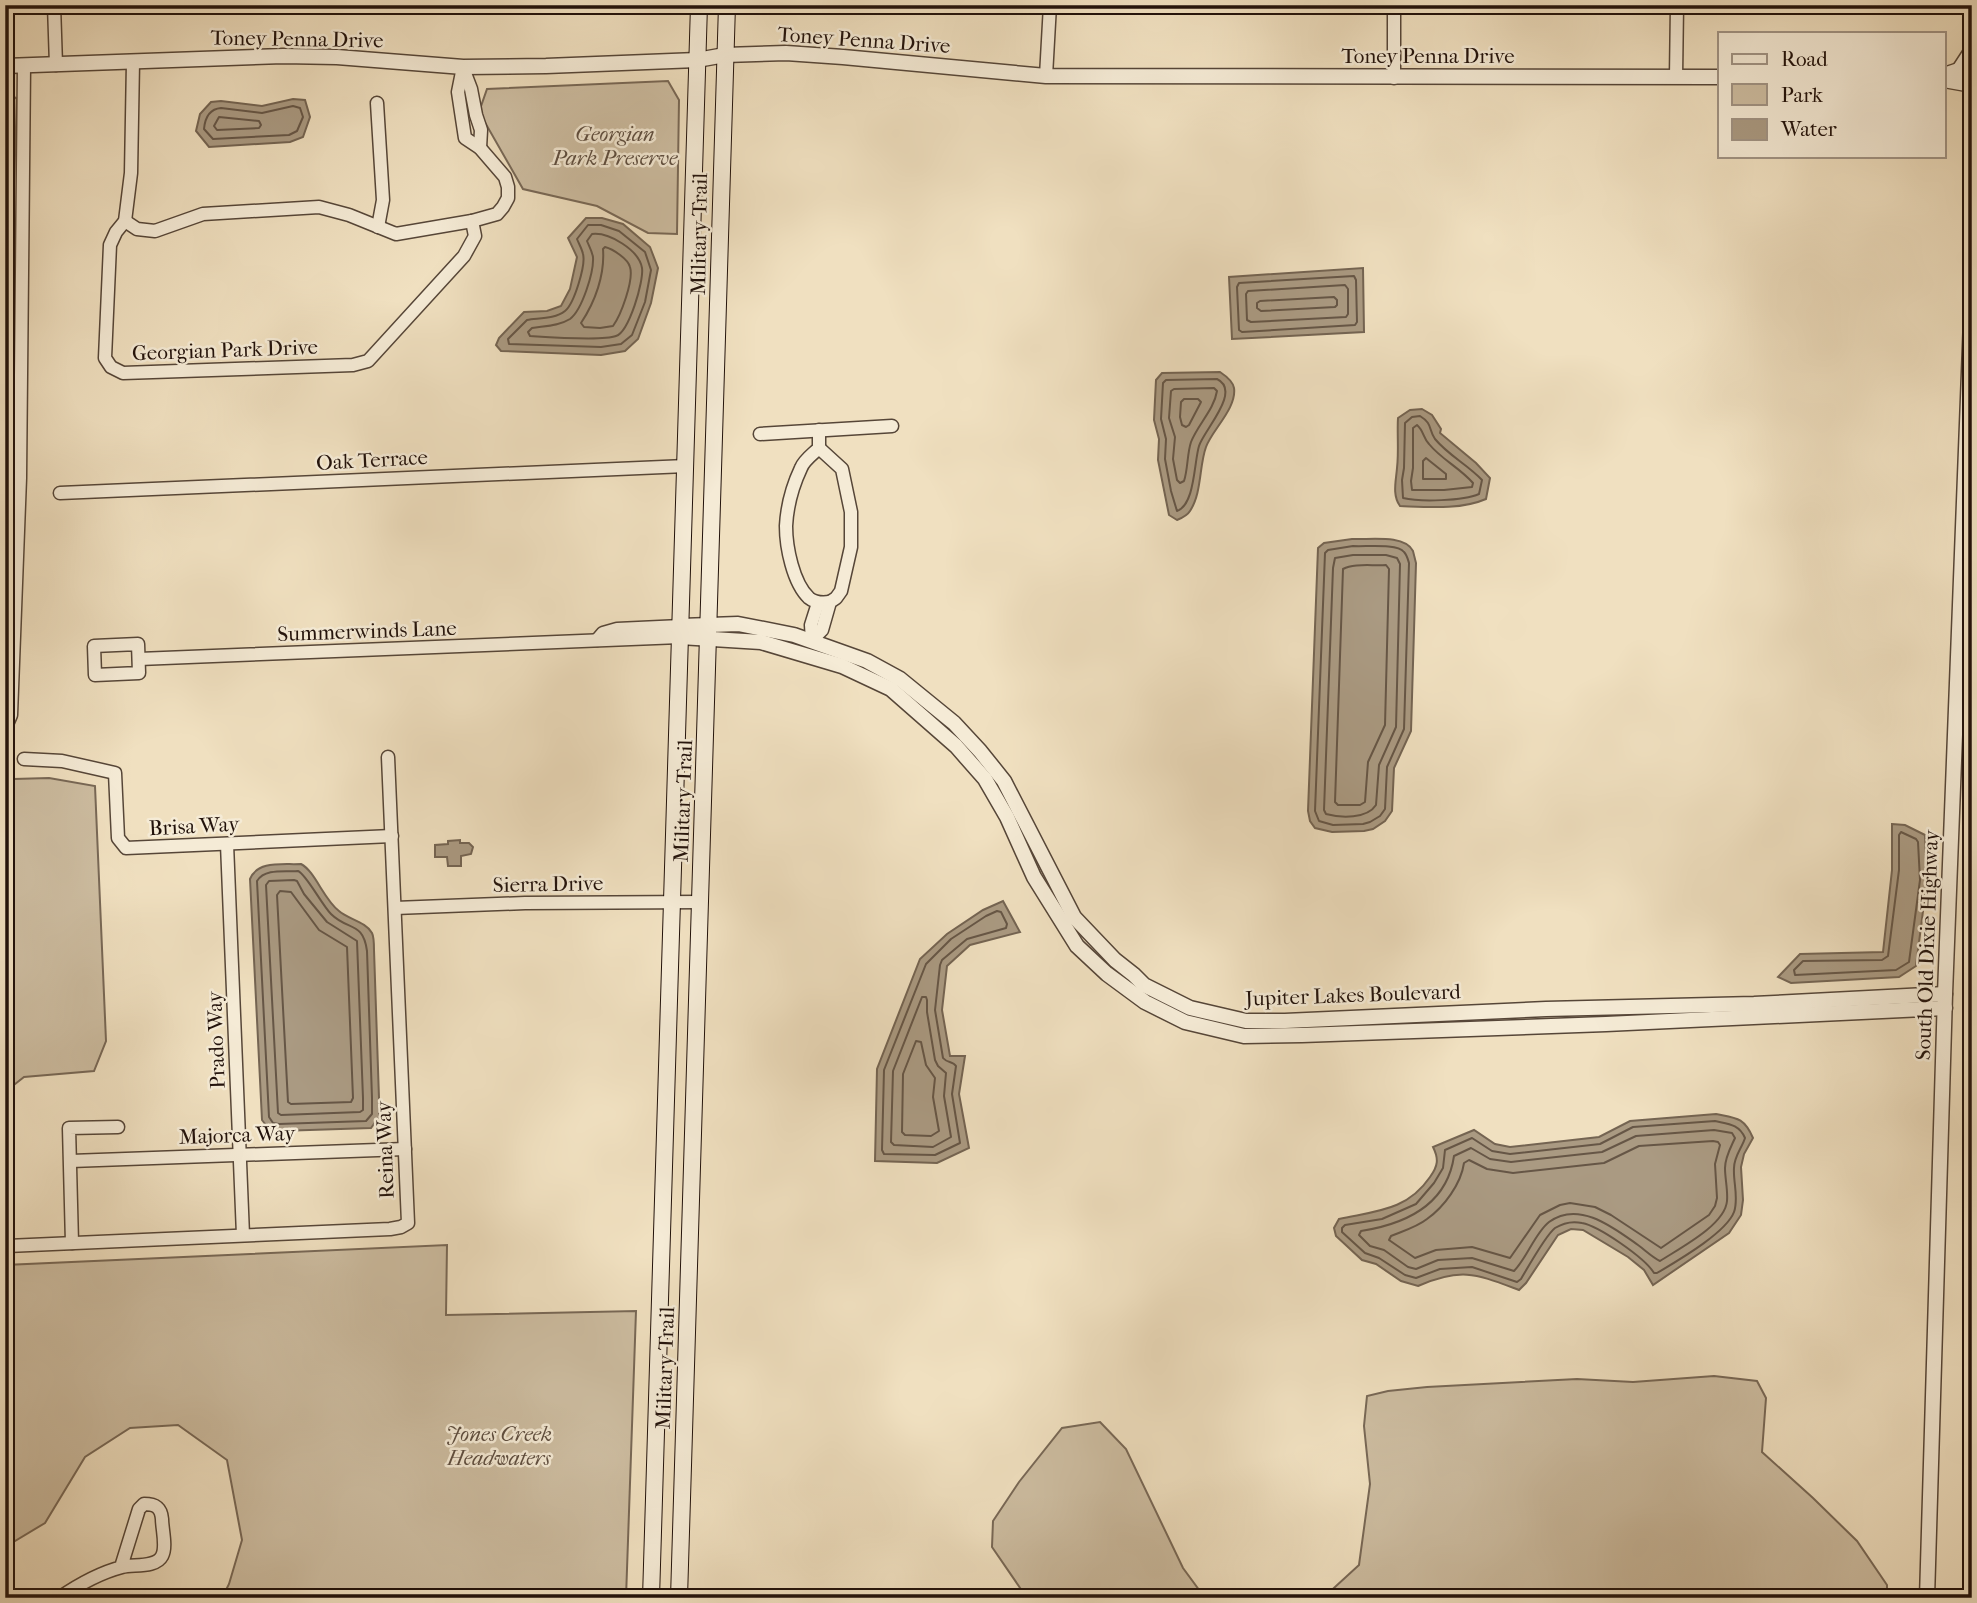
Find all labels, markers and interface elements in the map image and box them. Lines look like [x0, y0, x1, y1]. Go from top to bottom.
street label: Toney Penna Drive [777, 22, 951, 58]
street label: Toney Penna Drive [210, 25, 384, 53]
legend [1718, 32, 1946, 158]
street label: Toney Penna Drive [1341, 44, 1515, 68]
text: Road [1781, 47, 1828, 71]
text: Park [1781, 83, 1823, 107]
text: Water [1780, 117, 1837, 141]
park label: Georgian Park Preserve [551, 122, 678, 170]
street label: Military Trail [686, 172, 712, 295]
street label: Georgian Park Drive [132, 335, 318, 365]
street label: Oak Terrace [316, 445, 428, 475]
street label: Summerwinds Lane [277, 616, 457, 646]
street label: Military Trail [669, 739, 697, 863]
street label: Brisa Way [148, 812, 241, 840]
street label: South Old Dixie Highway [1911, 829, 1943, 1061]
street label: Sierra Drive [493, 871, 603, 897]
street label: Jupiter Lakes Boulevard [1243, 979, 1462, 1011]
street label: Prado Way [202, 990, 230, 1089]
street label: Reina Way [371, 1100, 399, 1199]
street label: Majorca Way [178, 1121, 297, 1149]
street label: Military Trail [651, 1306, 679, 1430]
park label: Jones Creek Headwaters [446, 1422, 552, 1470]

